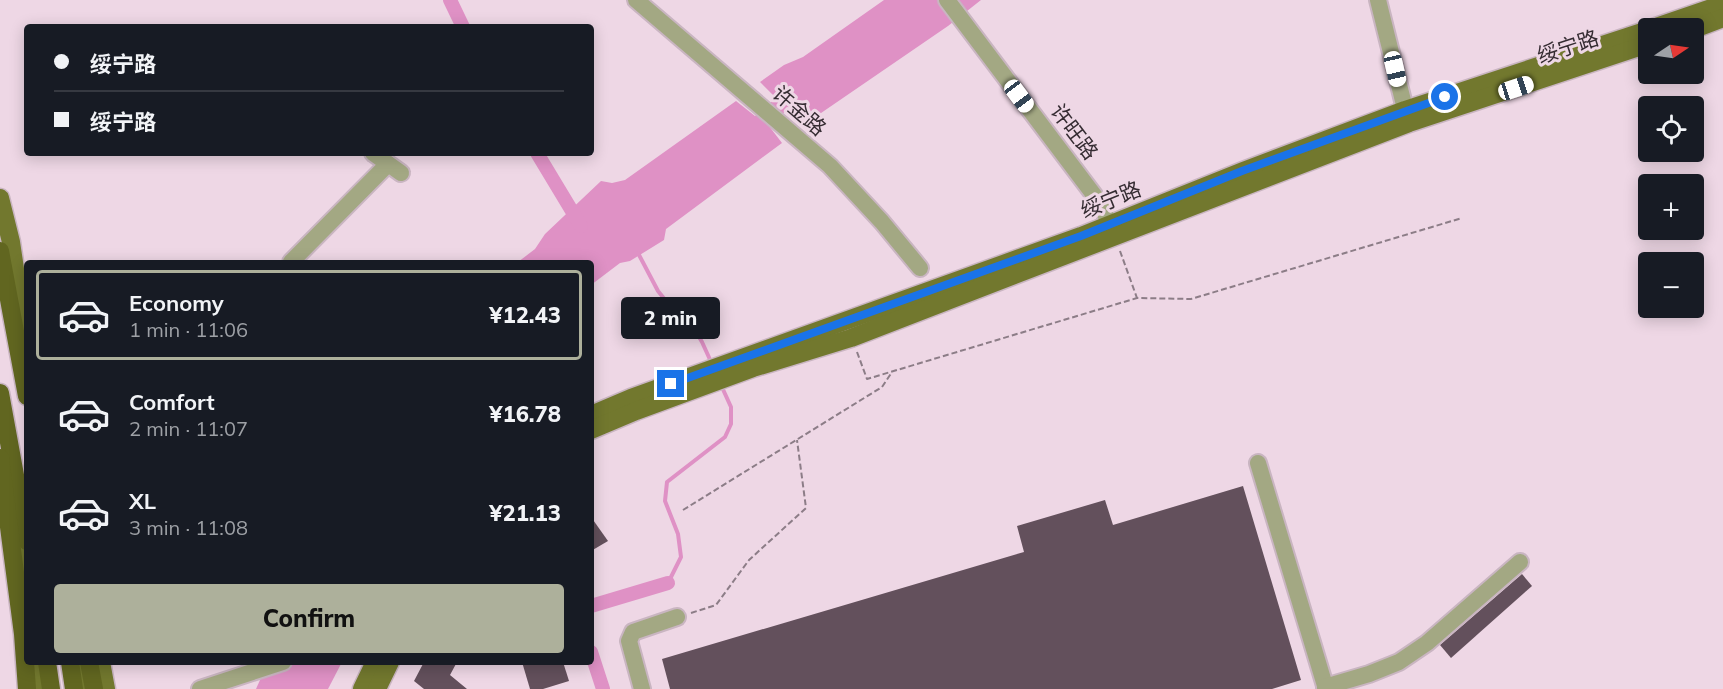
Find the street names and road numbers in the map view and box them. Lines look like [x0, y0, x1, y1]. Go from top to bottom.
street label: 绥宁路 [1534, 24, 1602, 68]
street label: 许金路 [767, 80, 832, 141]
street label: 许旺路 [1045, 98, 1104, 164]
street label: 绥宁路 [1077, 175, 1145, 223]

